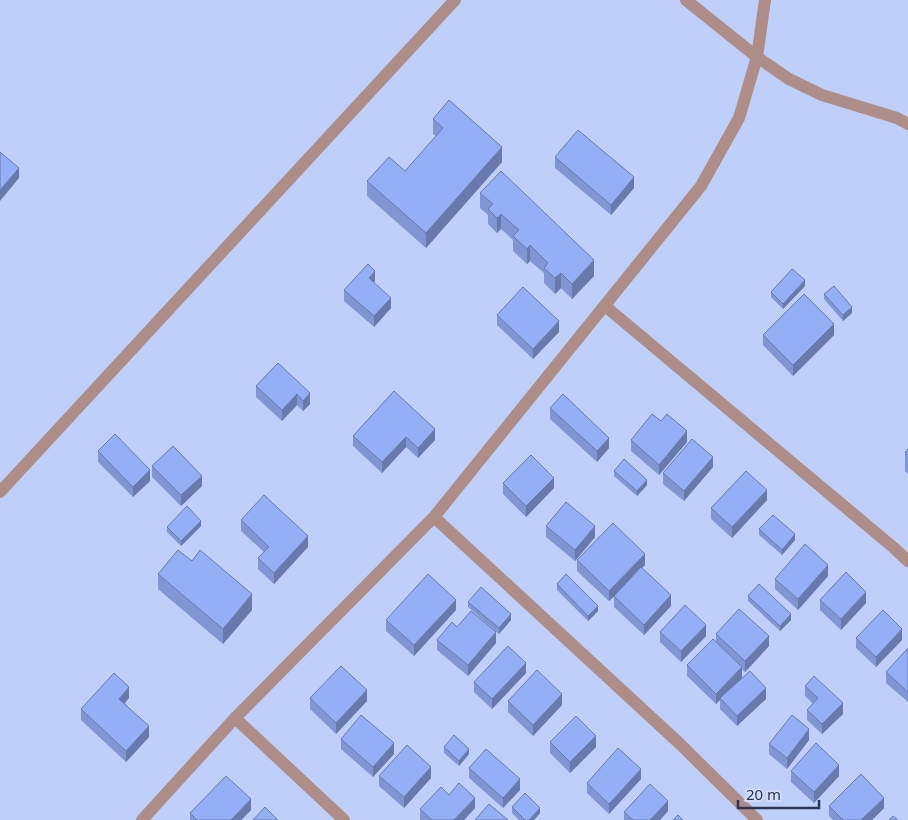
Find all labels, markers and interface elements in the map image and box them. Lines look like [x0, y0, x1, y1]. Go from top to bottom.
scale bar [738, 778, 819, 810]
text: 20 m [746, 784, 781, 804]

